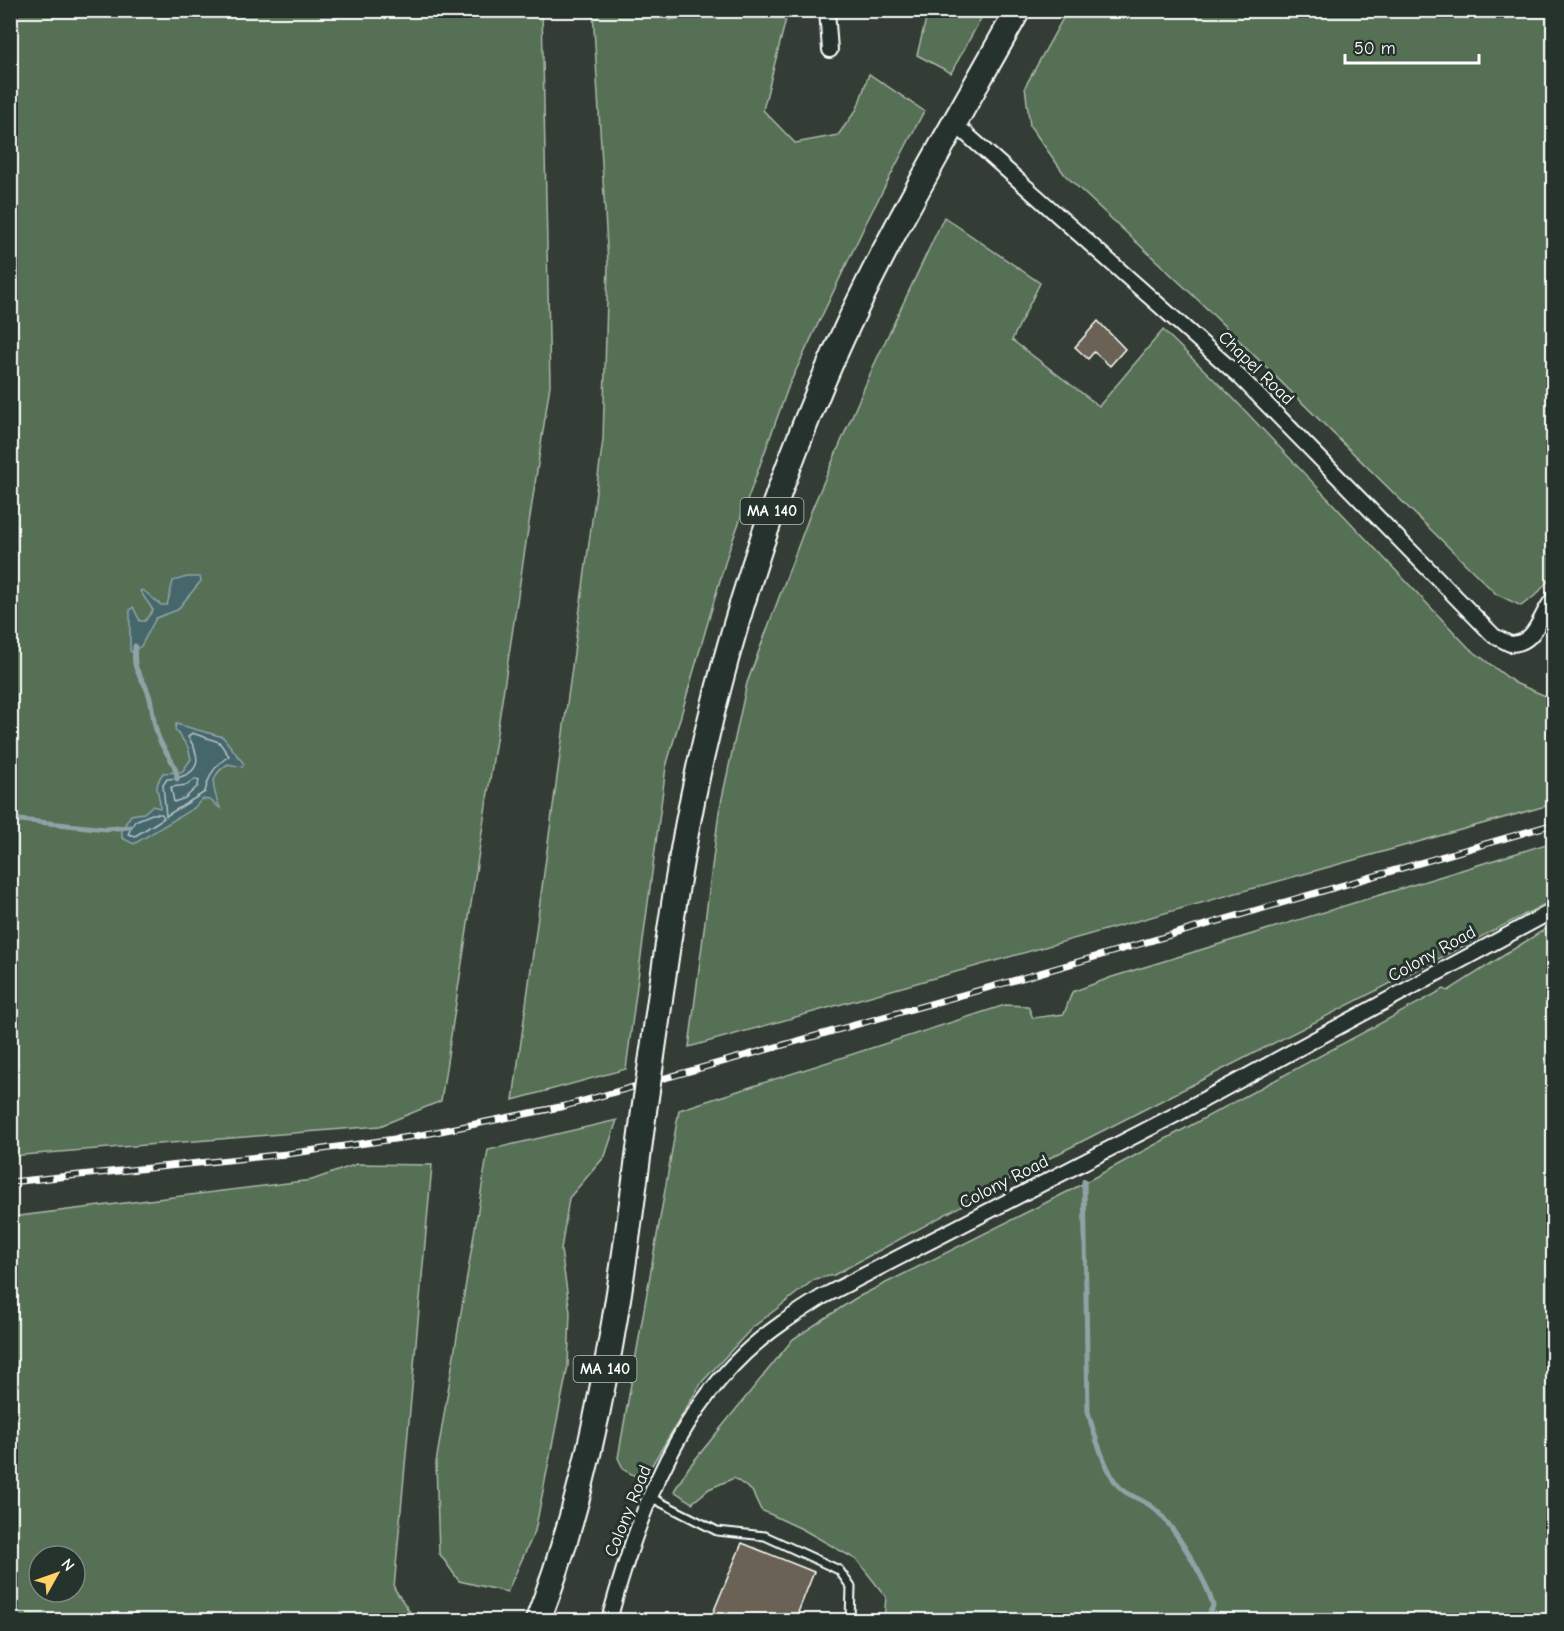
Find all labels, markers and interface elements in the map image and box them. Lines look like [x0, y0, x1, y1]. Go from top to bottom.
scale bar [1345, 27, 1478, 65]
text: 50 m [1354, 38, 1396, 59]
street label: Chapel Road [1214, 327, 1298, 409]
road number: MA 140 [740, 498, 804, 524]
street label: Colony Road [1385, 921, 1479, 987]
street label: Colony Road [956, 1151, 1052, 1213]
road number: MA 140 [574, 1356, 636, 1382]
street label: Colony Road [600, 1462, 656, 1560]
north arrow [27, 1544, 87, 1604]
text: N [57, 1555, 78, 1575]

